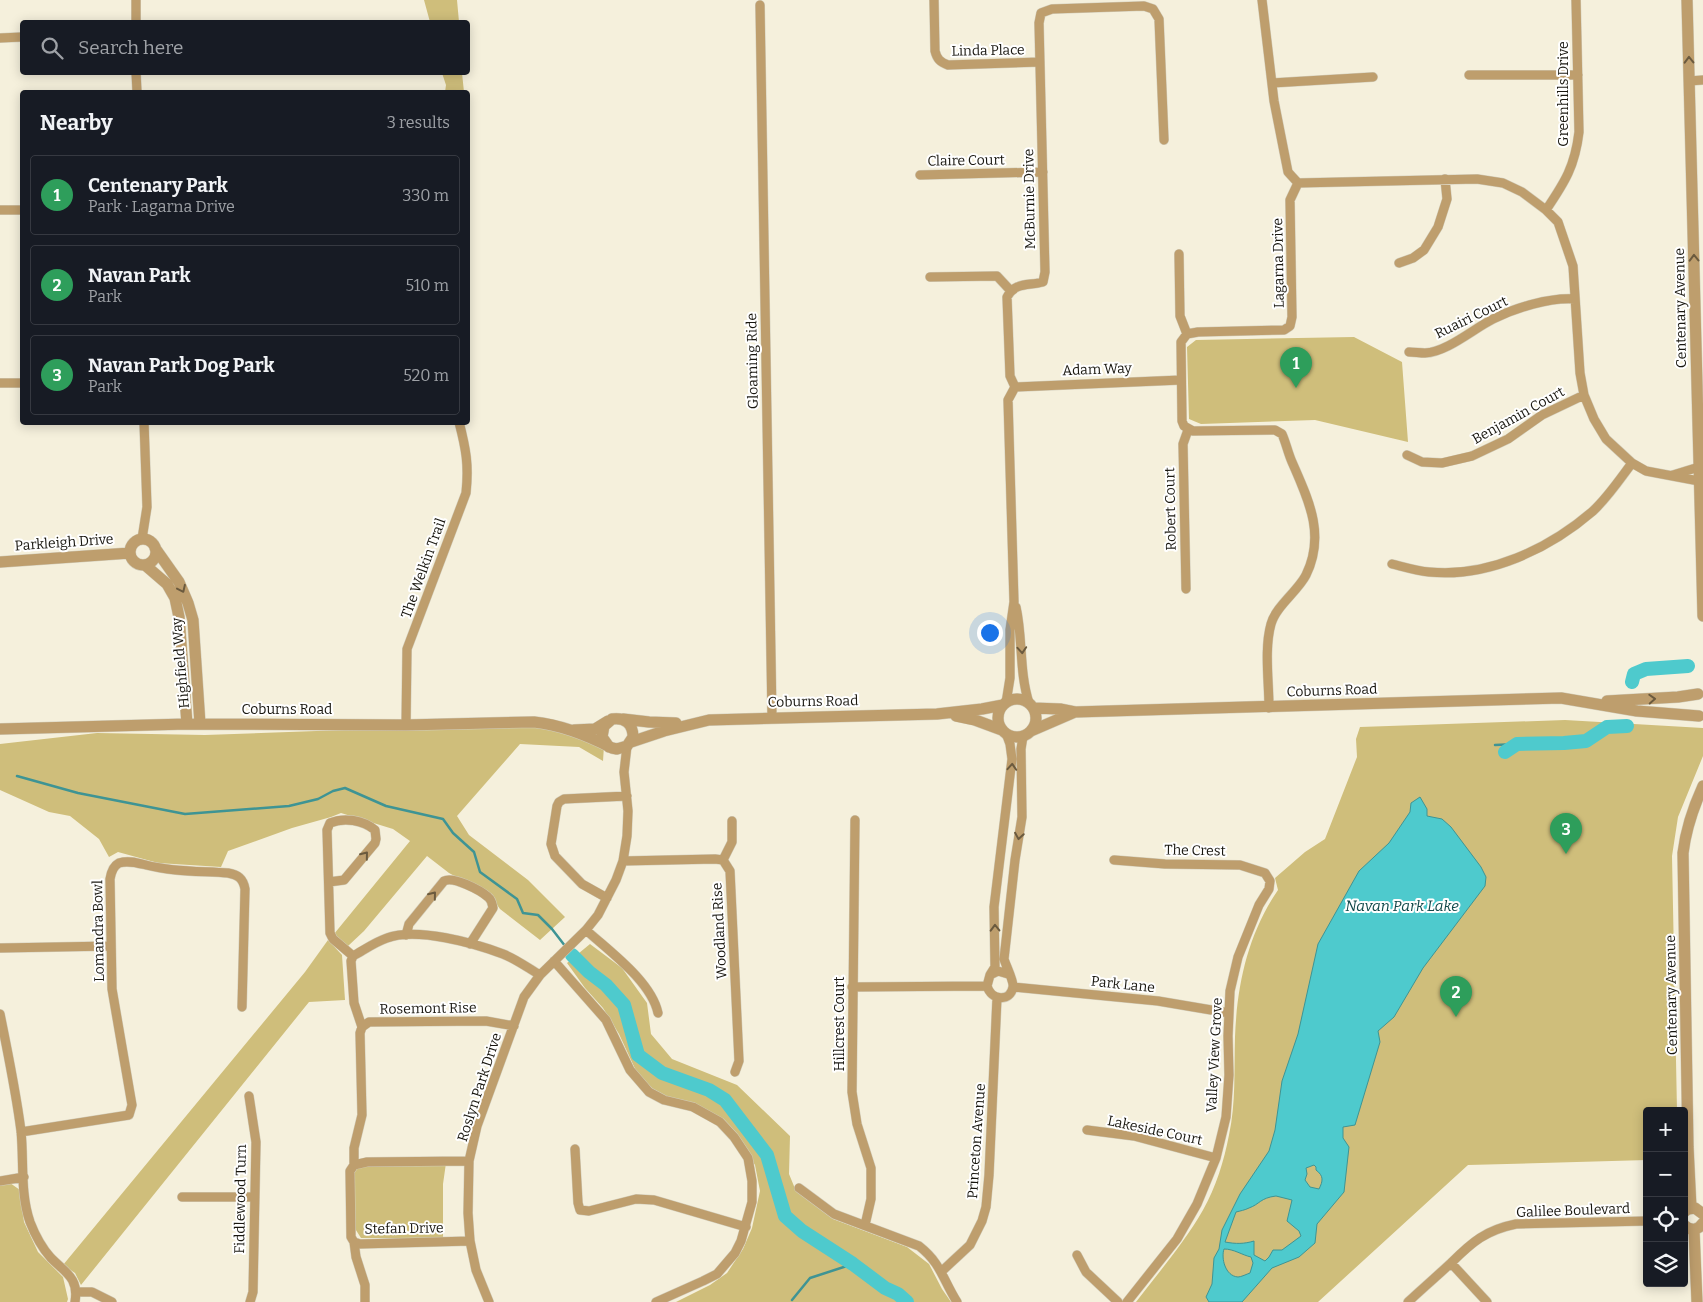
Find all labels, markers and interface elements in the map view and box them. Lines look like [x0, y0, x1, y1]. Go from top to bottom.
search box [20, 20, 470, 75]
icon: search [38, 34, 66, 62]
text: Search here [78, 36, 183, 59]
street label: Linda Place [951, 41, 1025, 60]
street label: Greenhills Drive [1555, 41, 1572, 147]
one-way arrow [1684, 56, 1694, 64]
text: Nearby [40, 110, 113, 136]
text: 3 results [387, 113, 450, 132]
street label: McBurnie Drive [1020, 148, 1039, 250]
street label: Claire Court [927, 151, 1005, 170]
text: Centenary Park [88, 174, 228, 197]
text: 1 [54, 186, 60, 205]
text: 330 m [402, 186, 449, 205]
text: Park · Lagarna Drive [88, 197, 235, 216]
street label: Lagarna Drive [1269, 218, 1288, 308]
street label: Centenary Avenue [1671, 248, 1690, 368]
one-way arrow [1688, 253, 1699, 261]
text: Navan Park [88, 264, 191, 287]
text: 2 [52, 276, 62, 295]
text: 510 m [405, 276, 449, 295]
text: Park [88, 287, 122, 306]
street label: Ruairi Court [1432, 292, 1510, 342]
street label: Gloaming Ride [743, 313, 762, 409]
pin: 1 [1280, 347, 1312, 388]
text: Navan Park Dog Park [88, 354, 275, 377]
street label: Adam Way [1062, 360, 1133, 379]
text: 3 [52, 366, 62, 385]
text: 520 m [403, 366, 449, 385]
text: Park [88, 377, 122, 396]
street label: Benjamin Court [1469, 383, 1567, 448]
street label: Robert Court [1161, 467, 1180, 551]
street label: The Welkin Trail [397, 516, 449, 621]
street label: Parkleigh Drive [14, 531, 114, 554]
one-way arrow [175, 584, 186, 593]
street label: Highfield Way [168, 616, 193, 709]
your location [977, 620, 1003, 646]
one-way arrow [1016, 646, 1027, 654]
street label: Coburns Road [1286, 680, 1378, 701]
street label: Coburns Road [767, 692, 859, 711]
one-way arrow [1648, 693, 1656, 704]
street label: Coburns Road [242, 701, 332, 718]
one-way arrow [1006, 762, 1017, 770]
pin: 3 [1550, 813, 1582, 854]
one-way arrow [1014, 832, 1024, 841]
street label: The Crest [1164, 841, 1226, 860]
one-way arrow [360, 851, 369, 860]
street label: Lomandra Bowl [89, 880, 108, 982]
street label: Woodland Rise [708, 882, 731, 980]
one-way arrow [427, 891, 436, 900]
water label: Navan Park Lake [1345, 897, 1459, 915]
one-way arrow [990, 924, 1000, 932]
street label: Centenary Avenue [1662, 935, 1681, 1055]
street label: Park Lane [1090, 973, 1156, 996]
street label: Hillcrest Court [831, 976, 848, 1072]
pin: 2 [1440, 976, 1472, 1017]
street label: Valley View Grove [1203, 997, 1226, 1113]
street label: Rosemont Rise [379, 999, 477, 1018]
street label: Roslyn Park Drive [454, 1031, 505, 1144]
street label: Princeton Avenue [964, 1083, 989, 1199]
map controls [1643, 1107, 1688, 1287]
button: + [1643, 1107, 1688, 1152]
street label: Lakeside Court [1106, 1112, 1204, 1149]
street label: Fiddlewood Turn [231, 1144, 250, 1254]
button: − [1643, 1152, 1688, 1197]
button: locate [1643, 1197, 1688, 1242]
street label: Galilee Boulevard [1516, 1200, 1630, 1221]
street label: Stefan Drive [364, 1219, 444, 1238]
button: layers [1643, 1242, 1688, 1287]

